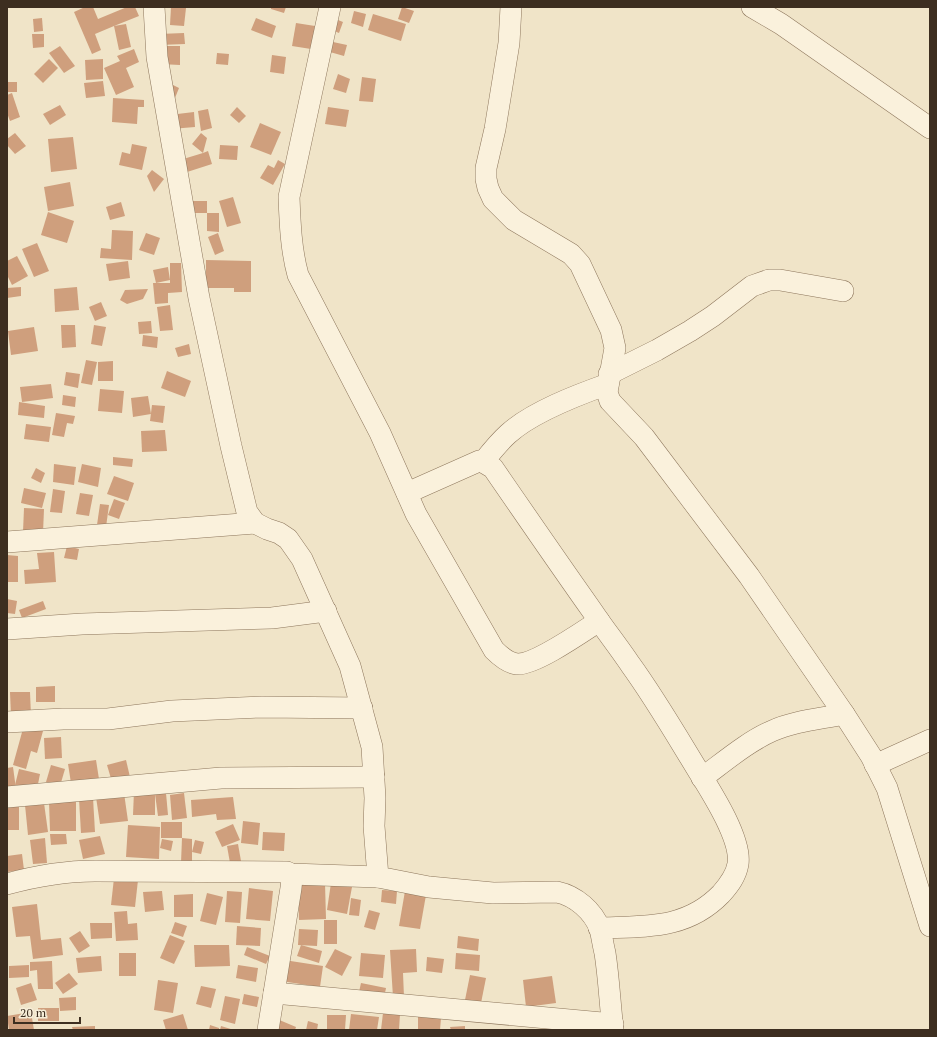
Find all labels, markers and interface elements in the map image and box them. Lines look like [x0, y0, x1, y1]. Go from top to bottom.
scale bar [14, 999, 80, 1025]
text: 20 m [20, 1005, 47, 1020]

